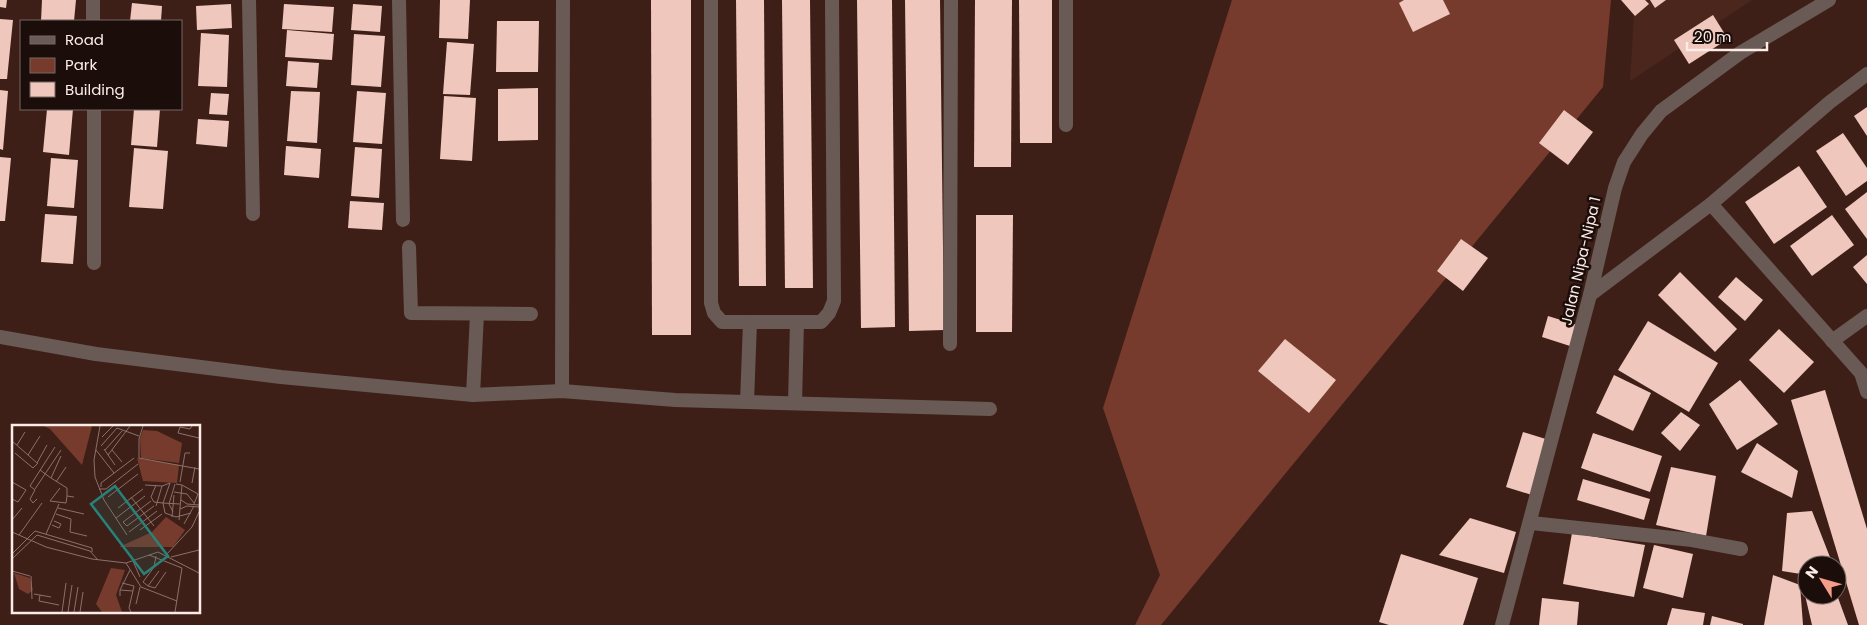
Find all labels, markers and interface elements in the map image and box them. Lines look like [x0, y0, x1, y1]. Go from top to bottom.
legend [20, 20, 182, 110]
scale bar [1687, 20, 1767, 52]
text: 20 m [1694, 26, 1732, 47]
text: Road [65, 29, 104, 50]
text: Park [65, 54, 97, 75]
text: Building [65, 79, 125, 100]
street label: Jalan Nipa-Nipa 1 [1555, 194, 1606, 327]
inset map [12, 425, 200, 612]
north arrow [1797, 555, 1847, 605]
text: N [1800, 562, 1823, 582]

